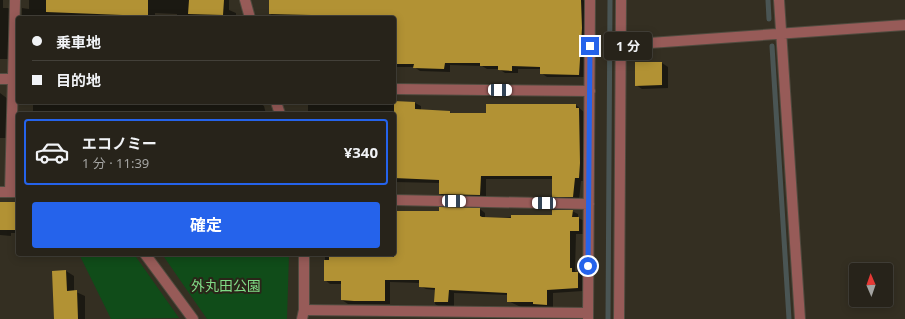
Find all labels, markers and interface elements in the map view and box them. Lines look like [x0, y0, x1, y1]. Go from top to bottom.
text: 乗車地 [56, 32, 101, 52]
callout: 1 分 [604, 32, 652, 60]
route end [581, 37, 599, 55]
text: 1 分 [616, 37, 640, 55]
text: 目的地 [56, 70, 101, 90]
car [488, 84, 512, 96]
text: エコノミー [82, 133, 157, 153]
icon: car [34, 134, 70, 170]
text: ¥340 [344, 142, 378, 162]
text: 1 分 · 11:39 [82, 154, 149, 172]
car [442, 195, 466, 207]
car [532, 197, 556, 209]
button: 確定 [32, 202, 380, 248]
route start [579, 257, 597, 275]
north arrow [849, 263, 893, 307]
map controls [849, 263, 893, 307]
park label: 外丸田公園 [191, 276, 261, 295]

